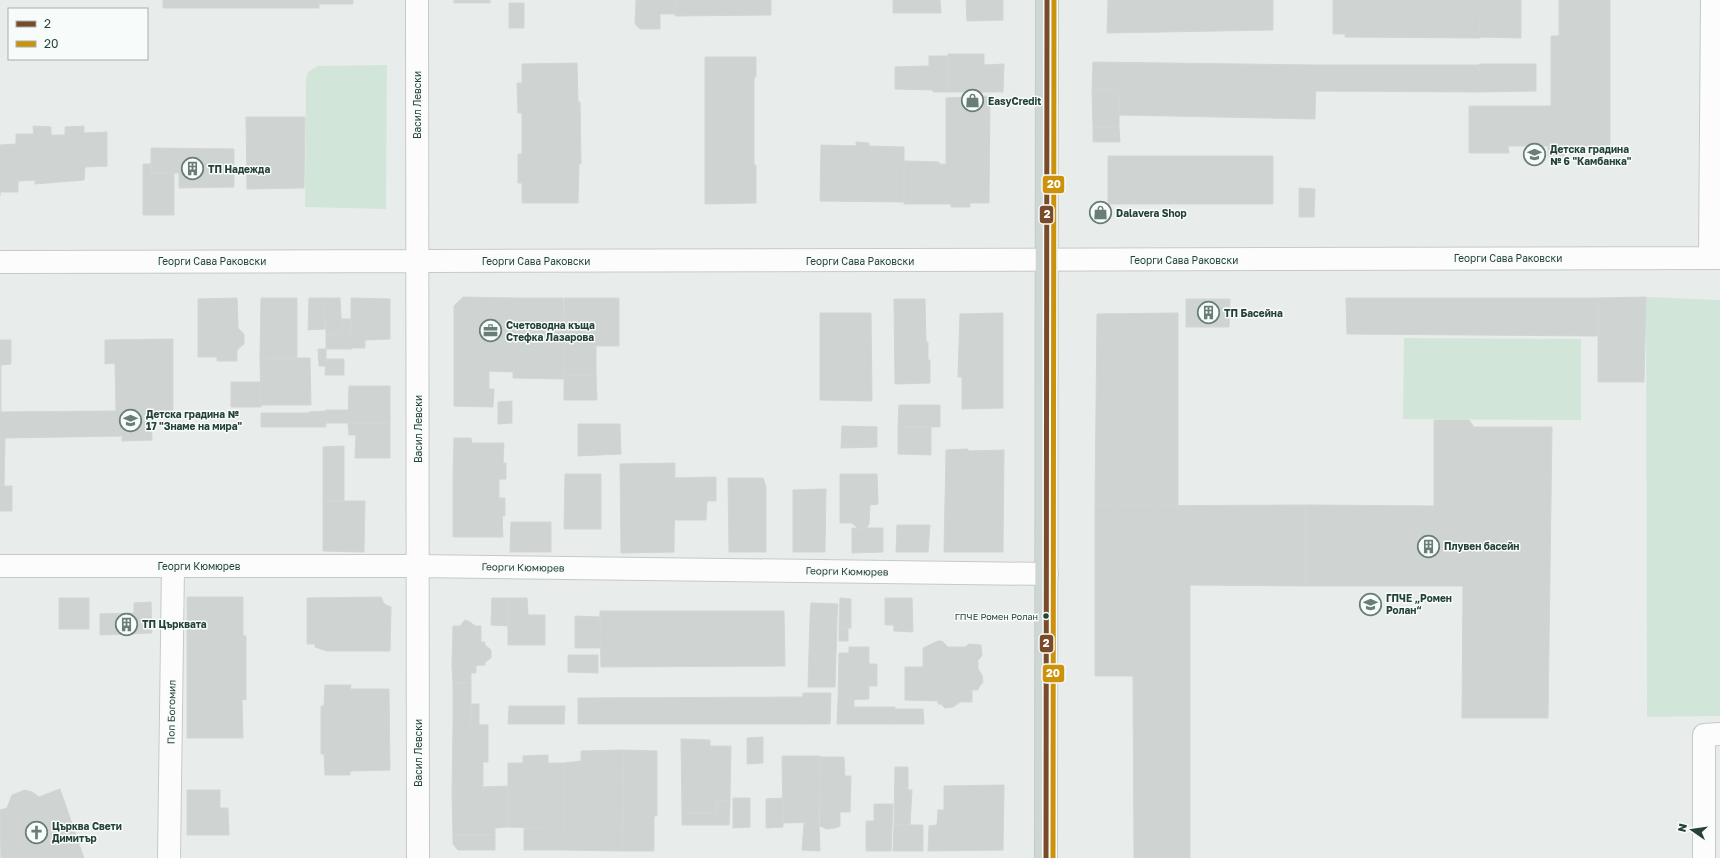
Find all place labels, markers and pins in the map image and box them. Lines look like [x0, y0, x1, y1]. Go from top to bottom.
shop icon: EasyCredit [960, 88, 986, 114]
place label: EasyCredit [988, 95, 1041, 107]
school or university icon: Детска градина № 6 "Камбанка" [1521, 142, 1547, 168]
place label: Детска градина № 6 "Камбанка" [1550, 143, 1632, 167]
building icon: ТП Надежда [179, 156, 205, 182]
place label: ТП Надежда [208, 163, 270, 175]
shop icon: Dalavera Shop [1088, 200, 1114, 226]
place label: Dalavera Shop [1116, 207, 1187, 219]
building icon: ТП Басейна [1195, 300, 1221, 326]
place label: ТП Басейна [1224, 307, 1283, 319]
office icon: Счетоводна къща Стефка Лазарова [477, 318, 503, 344]
place label: Счетоводна къща Стефка Лазарова [506, 319, 595, 343]
school or university icon: Детска градина № 17 "Знаме на мира" [117, 407, 143, 433]
place label: Детска градина № 17 "Знаме на мира" [146, 408, 242, 432]
building icon: Плувен басейн [1415, 533, 1441, 559]
place label: Плувен басейн [1444, 540, 1519, 552]
school or university icon: ГПЧЕ „Ромен Ролан“ [1357, 591, 1383, 617]
place label: ГПЧЕ „Ромен Ролан“ [1386, 592, 1452, 616]
building icon: ТП Църквата [113, 611, 139, 637]
place label: ГПЧЕ Ромен Ролан [955, 611, 1038, 622]
marker: ГПЧЕ Ромен Ролан [1041, 611, 1051, 621]
place label: ТП Църквата [142, 618, 207, 630]
church icon: Църква Свети Димитър [24, 819, 50, 845]
place label: Църква Свети Димитър [52, 820, 122, 844]

